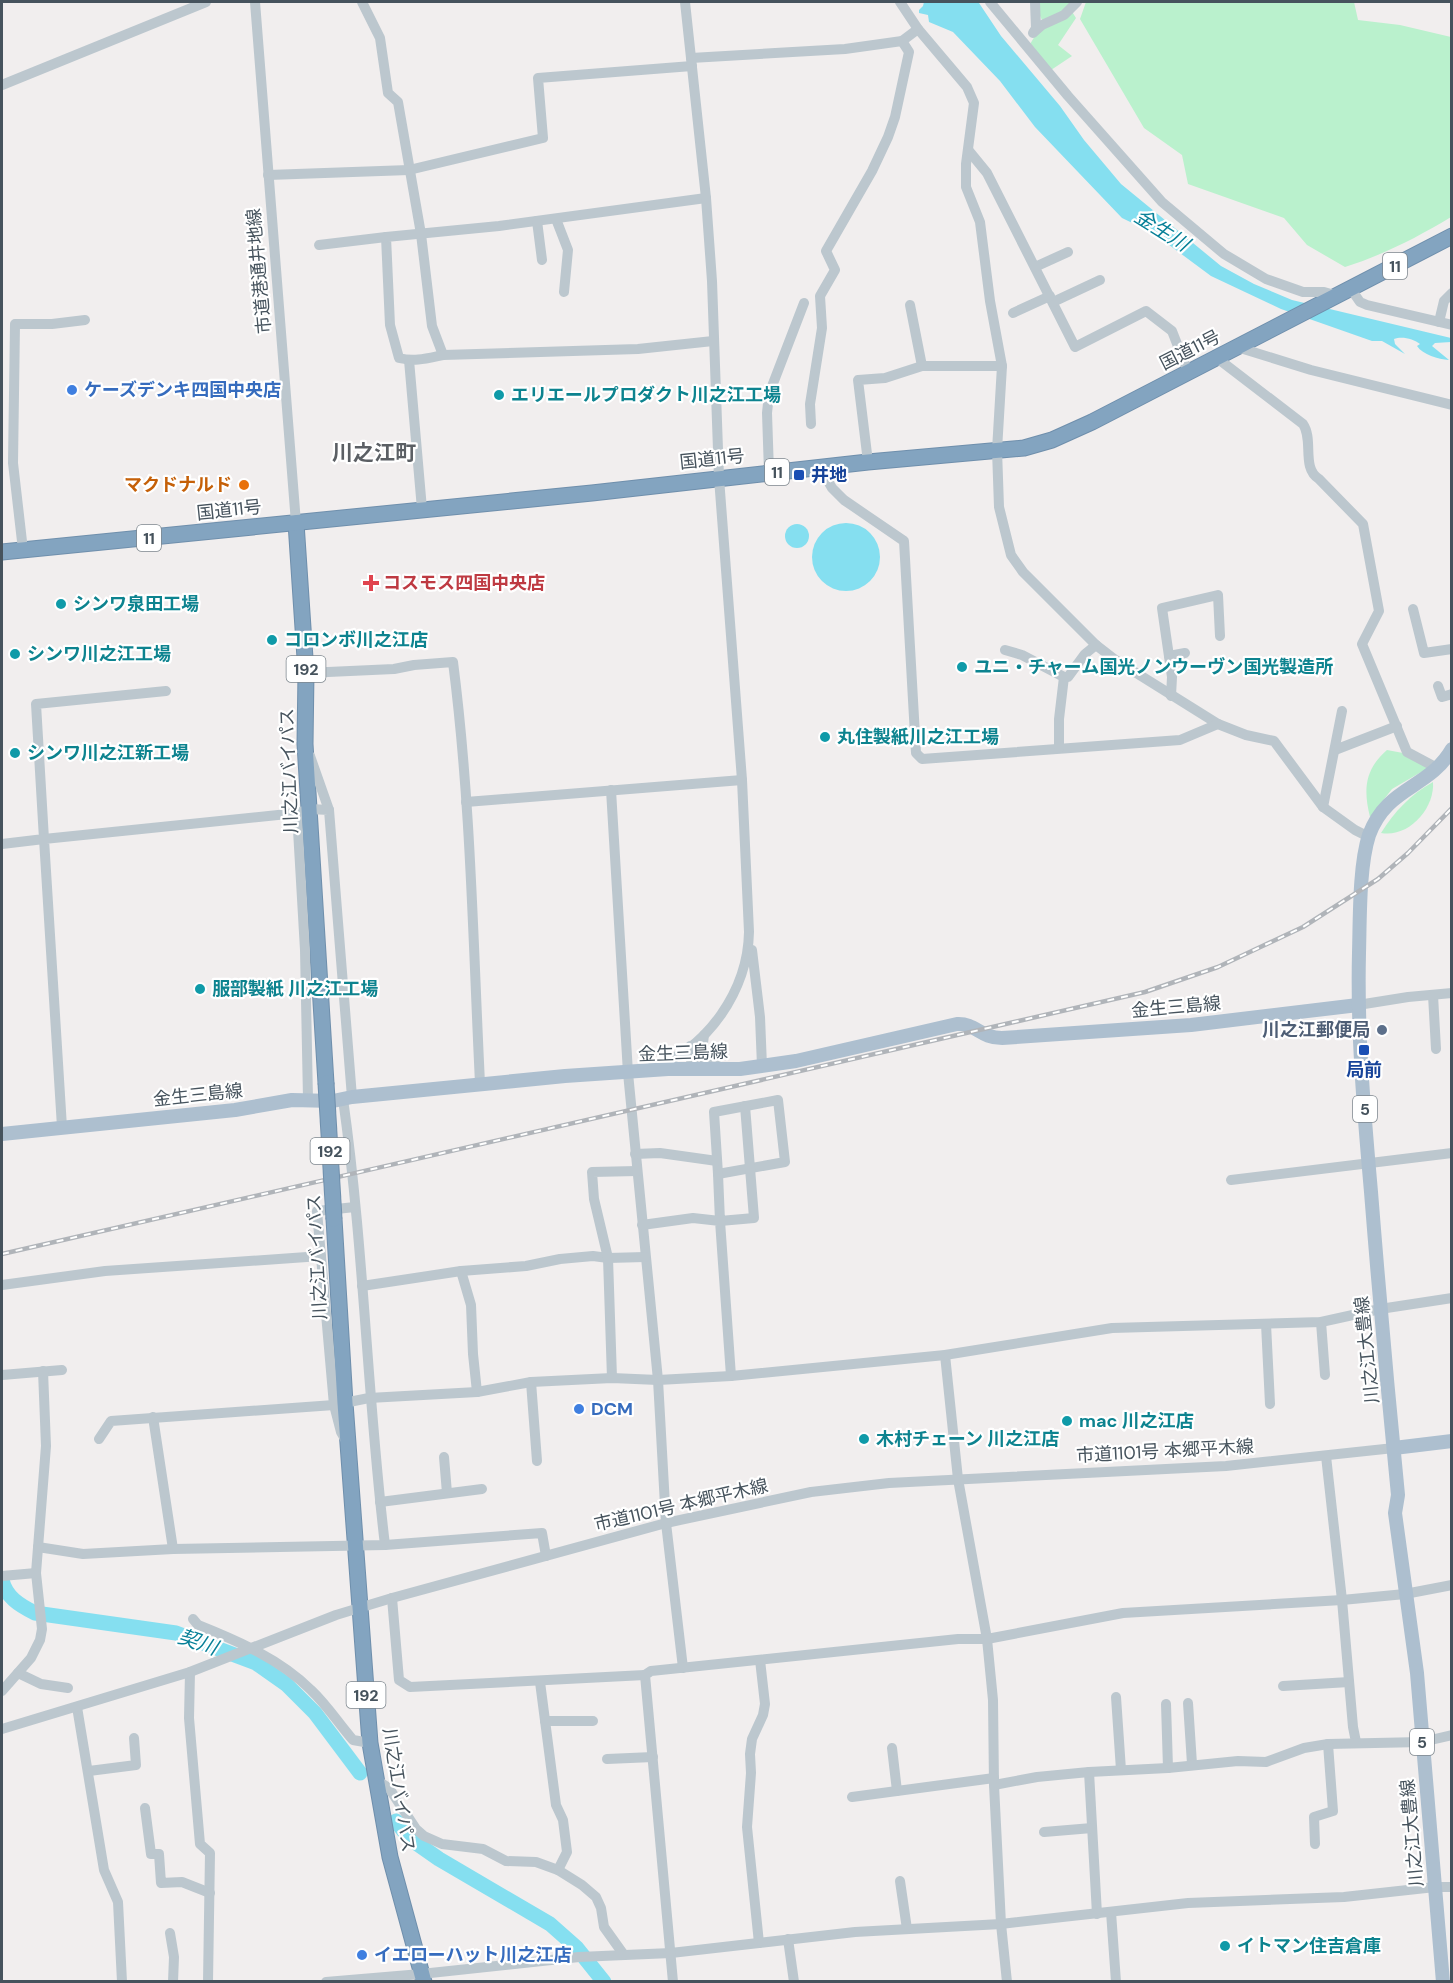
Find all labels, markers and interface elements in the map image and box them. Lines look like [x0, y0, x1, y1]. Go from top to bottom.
water label: 金生川 [1130, 203, 1196, 258]
street label: 市道港通井地線 [242, 207, 276, 335]
road number: 11 [1383, 253, 1407, 279]
street label: 国道11号 [1155, 325, 1225, 375]
place label: ケーズデンキ四国中央店 [84, 378, 281, 402]
marker: ケーズデンキ四国中央店 [65, 383, 79, 397]
place label: エリエールプロダクト川之江工場 [511, 383, 781, 407]
marker: エリエールプロダクト川之江工場 [492, 388, 506, 402]
district label: 川之江町 [332, 439, 416, 467]
street label: 国道11号 [678, 444, 746, 474]
road number: 11 [765, 459, 789, 485]
place label: 井地 [811, 463, 847, 487]
marker: 井地 [792, 468, 806, 482]
place label: マクドナルド [124, 473, 232, 497]
marker: マクドナルド [237, 478, 251, 492]
street label: 国道11号 [195, 495, 263, 525]
road number: 11 [137, 525, 161, 551]
place label: コスモス四国中央店 [383, 571, 545, 595]
marker: コスモス四国中央店 [364, 576, 378, 590]
place label: シンワ泉田工場 [73, 592, 199, 616]
marker: シンワ泉田工場 [54, 597, 68, 611]
place label: コロンボ川之江店 [284, 628, 428, 652]
marker: コロンボ川之江店 [265, 633, 279, 647]
place label: シンワ川之江工場 [27, 642, 171, 666]
marker: シンワ川之江工場 [8, 647, 22, 661]
place label: ユニ・チャーム国光ノンウーヴン国光製造所 [974, 655, 1333, 679]
road number: 192 [286, 656, 326, 682]
marker: ユニ・チャーム国光ノンウーヴン国光製造所 [955, 660, 969, 674]
street label: 川之江バイパス [275, 708, 303, 834]
place label: 丸住製紙川之江工場 [837, 725, 999, 749]
marker: 丸住製紙川之江工場 [818, 730, 832, 744]
place label: シンワ川之江新工場 [27, 741, 189, 765]
marker: シンワ川之江新工場 [8, 746, 22, 760]
place label: 服部製紙 川之江工場 [212, 977, 378, 1001]
marker: 服部製紙 川之江工場 [193, 982, 207, 996]
street label: 金生三島線 [1130, 991, 1222, 1023]
place label: 川之江郵便局 [1262, 1018, 1370, 1042]
marker: 川之江郵便局 [1375, 1023, 1389, 1037]
street label: 金生三島線 [638, 1039, 728, 1067]
marker: 局前 [1357, 1043, 1371, 1057]
place label: 局前 [1346, 1058, 1382, 1082]
street label: 金生三島線 [152, 1078, 244, 1112]
road number: 5 [1353, 1096, 1377, 1122]
road number: 192 [310, 1138, 350, 1164]
street label: 川之江バイパス [302, 1194, 332, 1320]
street label: 川之江大豊線 [1349, 1295, 1385, 1405]
place label: DCM [591, 1397, 633, 1421]
marker: DCM [572, 1402, 586, 1416]
place label: mac 川之江店 [1079, 1409, 1194, 1433]
marker: mac 川之江店 [1060, 1414, 1074, 1428]
place label: 木村チェーン 川之江店 [876, 1427, 1059, 1451]
marker: 木村チェーン 川之江店 [857, 1432, 871, 1446]
street label: 市道1101号 本郷平木線 [1076, 1434, 1254, 1468]
street label: 市道1101号 本郷平木線 [592, 1473, 770, 1537]
water label: 契川 [175, 1623, 223, 1661]
road number: 192 [346, 1682, 386, 1708]
street label: 川之江バイパス [377, 1726, 421, 1854]
road number: 5 [1410, 1729, 1434, 1755]
street label: 川之江大豊線 [1395, 1778, 1429, 1888]
place label: イトマン住吉倉庫 [1237, 1934, 1381, 1958]
marker: イトマン住吉倉庫 [1218, 1939, 1232, 1953]
place label: イエローハット川之江店 [374, 1943, 571, 1967]
marker: イエローハット川之江店 [355, 1948, 369, 1962]

